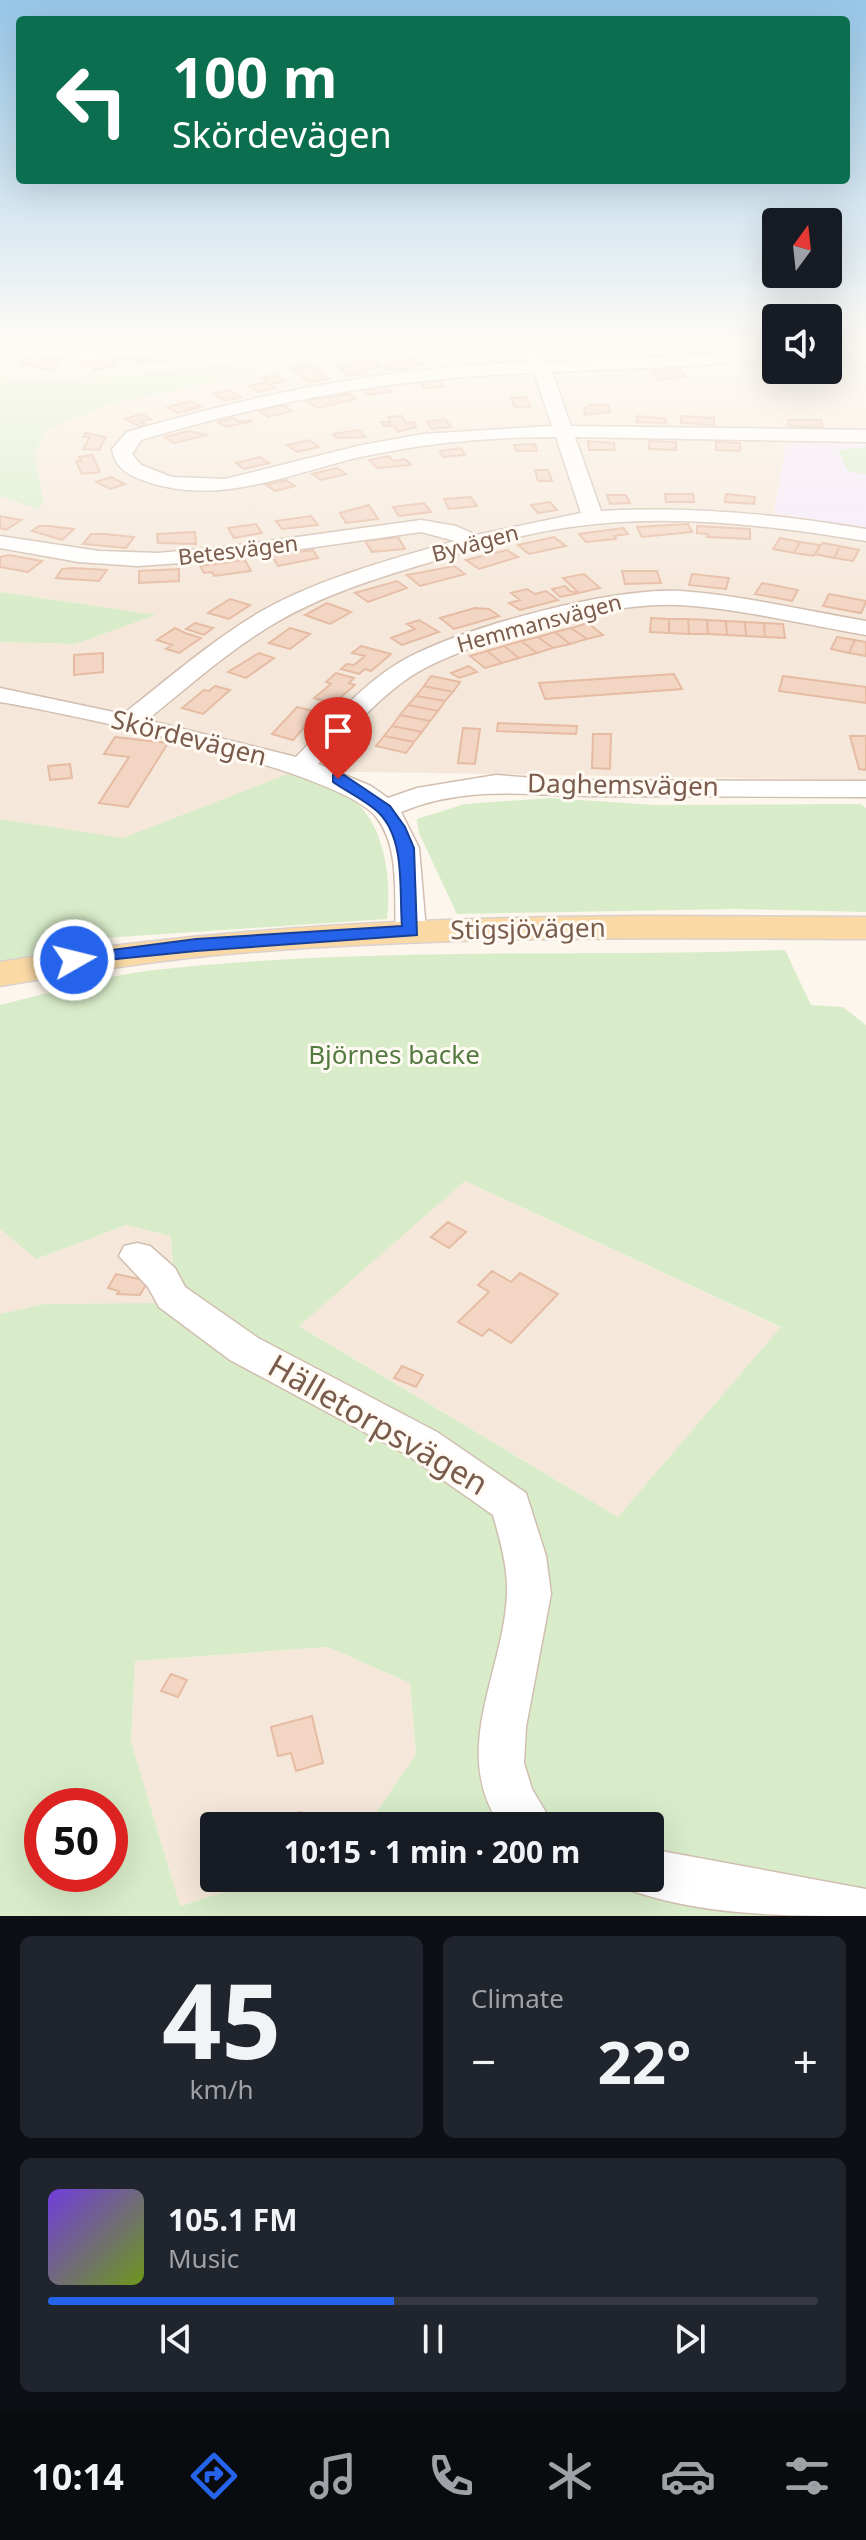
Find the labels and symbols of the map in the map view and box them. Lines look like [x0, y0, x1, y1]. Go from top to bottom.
north arrow [762, 208, 842, 288]
street label: Byvägen [428, 516, 521, 568]
street label: Betesvägen [176, 527, 300, 571]
street label: Hemmansvägen [453, 586, 624, 658]
pin [304, 697, 372, 779]
street label: Skördevägen [108, 700, 271, 774]
street label: Daghemsvägen [527, 764, 719, 804]
street label: Stigsjövägen [450, 909, 606, 947]
position arrow [32, 918, 116, 1002]
park label: Björnes backe [308, 1036, 480, 1072]
street label: Hälletorpsvägen [261, 1343, 496, 1504]
speed limit sign: 50 [24, 1788, 128, 1892]

